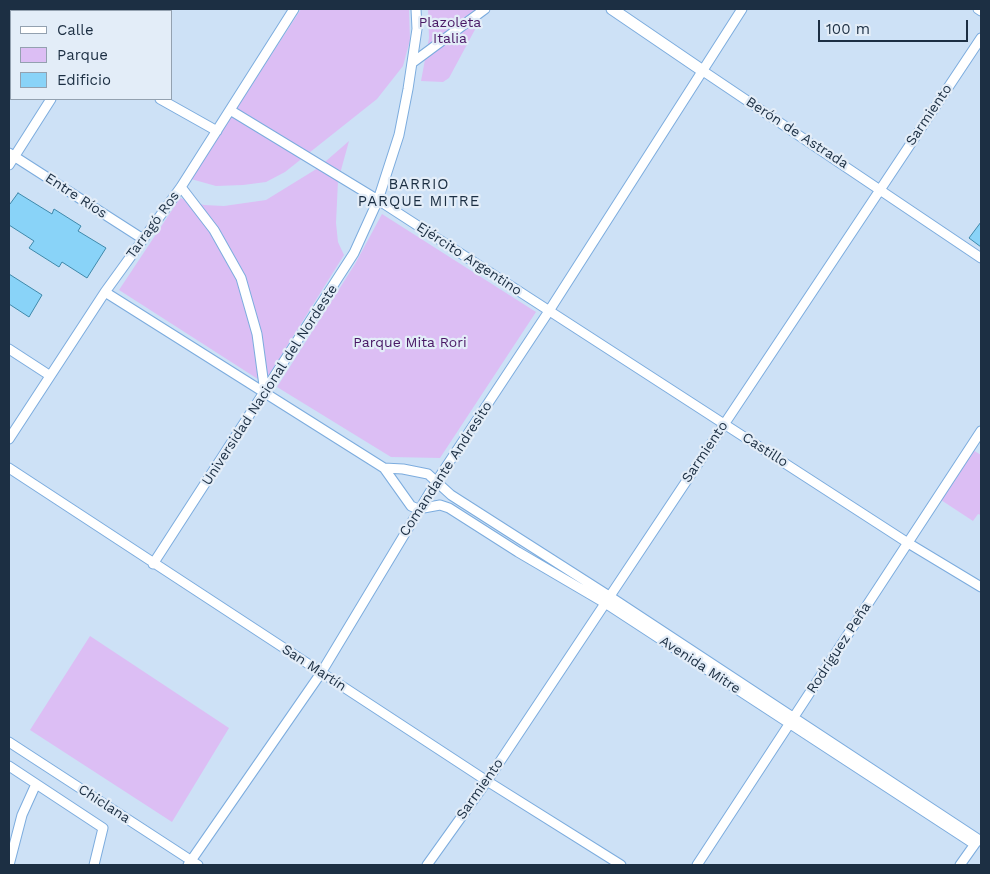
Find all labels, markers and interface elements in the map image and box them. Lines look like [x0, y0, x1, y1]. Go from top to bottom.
legend [10, 10, 172, 100]
scale bar [820, 10, 970, 42]
park label: Plazoleta Italia [419, 15, 481, 48]
text: 100 m [826, 20, 870, 38]
text: Calle [57, 21, 94, 39]
text: Parque [57, 46, 108, 64]
text: Edificio [57, 71, 111, 89]
street label: Sarmiento [902, 81, 956, 149]
street label: Berón de Astrada [743, 94, 851, 172]
street label: Entre Ríos [42, 170, 110, 222]
district label: BARRIO PARQUE MITRE [356, 176, 482, 211]
street label: Tarragó Ros [123, 188, 183, 262]
street label: Ejército Argentino [413, 219, 525, 299]
street label: Universidad Nacional del Nordeste [199, 281, 341, 489]
park label: Parque Mita Rori [353, 335, 467, 351]
street label: Comandante Andresito [396, 398, 496, 540]
street label: Sarmiento [678, 418, 732, 486]
street label: Castillo [739, 429, 791, 471]
street label: Rodríguez Peña [803, 599, 875, 697]
street label: Avenida Mitre [656, 633, 744, 697]
street label: San Martín [279, 641, 349, 695]
street label: Sarmiento [453, 755, 507, 823]
street label: Chiclana [75, 781, 133, 827]

